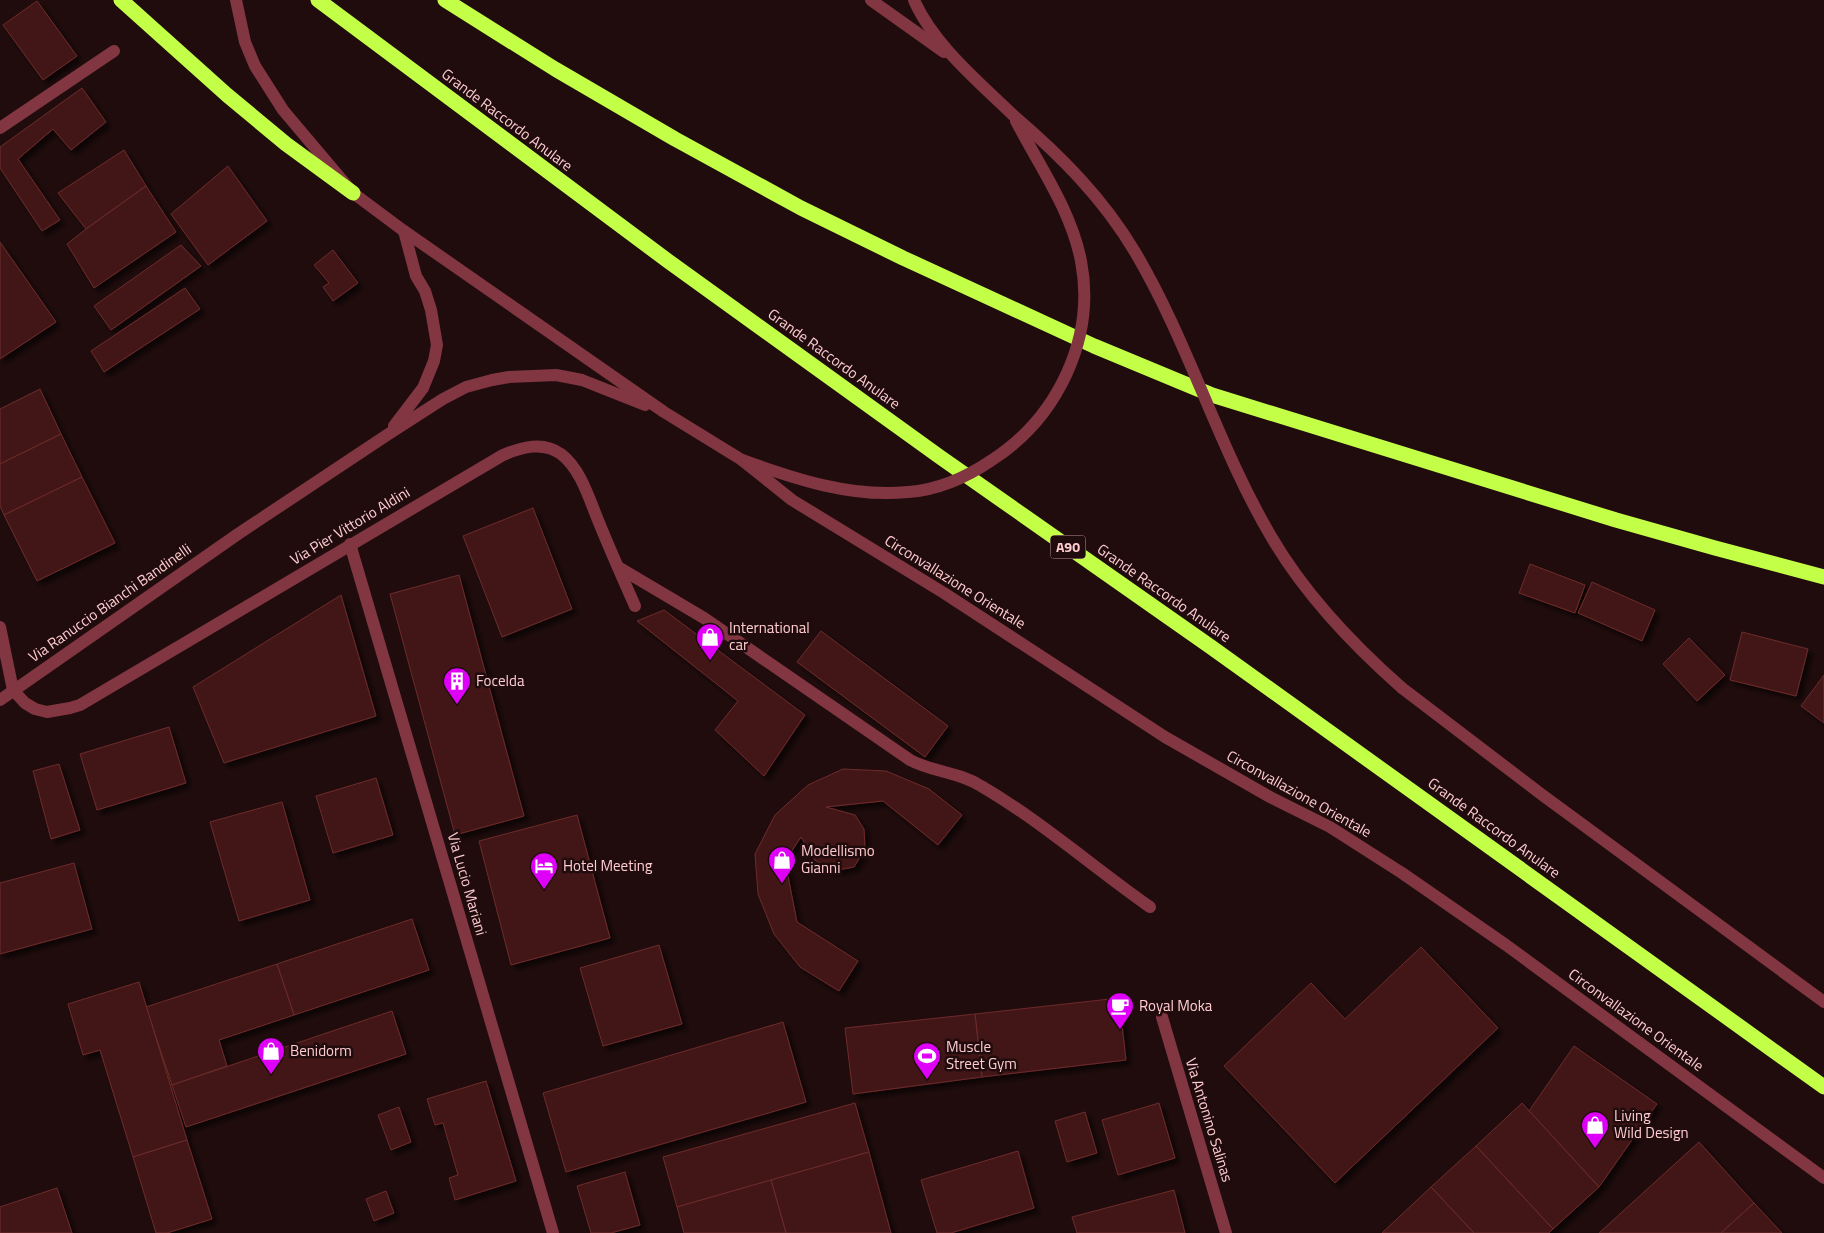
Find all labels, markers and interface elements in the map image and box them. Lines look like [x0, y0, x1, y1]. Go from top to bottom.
street label: Grande Raccordo Anulare [437, 63, 578, 177]
street label: Grande Raccordo Anulare [763, 303, 905, 415]
street label: Via Pier Vittorio Aldini [285, 481, 414, 571]
street label: Circonvallazione Orientale [880, 529, 1030, 634]
road number: A90 [1050, 536, 1086, 558]
street label: Via Ranuccio Bianchi Bandinelli [24, 537, 196, 668]
street label: Grande Raccordo Anulare [1093, 538, 1236, 648]
place label: International car [729, 616, 810, 656]
shop icon: International car [695, 622, 725, 661]
building icon: Focelda [442, 666, 472, 705]
place label: Focelda [476, 669, 525, 692]
street label: Circonvallazione Orientale [1223, 744, 1376, 843]
street label: Grande Raccordo Anulare [1423, 772, 1565, 884]
street label: Via Lucio Mariani [442, 830, 493, 938]
place label: Modellismo Gianni [801, 839, 875, 879]
shop icon: Modellismo Gianni [767, 845, 797, 884]
hotel icon: Hotel Meeting [529, 851, 559, 890]
place label: Hotel Meeting [563, 854, 653, 877]
street label: Circonvallazione Orientale [1564, 962, 1709, 1077]
cafe icon: Royal Moka [1105, 991, 1135, 1030]
place label: Royal Moka [1139, 994, 1213, 1017]
place label: Muscle Street Gym [946, 1035, 1017, 1075]
shop icon: Benidorm [256, 1036, 286, 1075]
place label: Benidorm [290, 1039, 352, 1062]
sports icon: Muscle Street Gym [912, 1041, 942, 1080]
street label: Via Antonino Salinas [1180, 1055, 1239, 1185]
place label: Living Wild Design [1614, 1104, 1689, 1144]
shop icon: Living Wild Design [1580, 1110, 1610, 1149]

